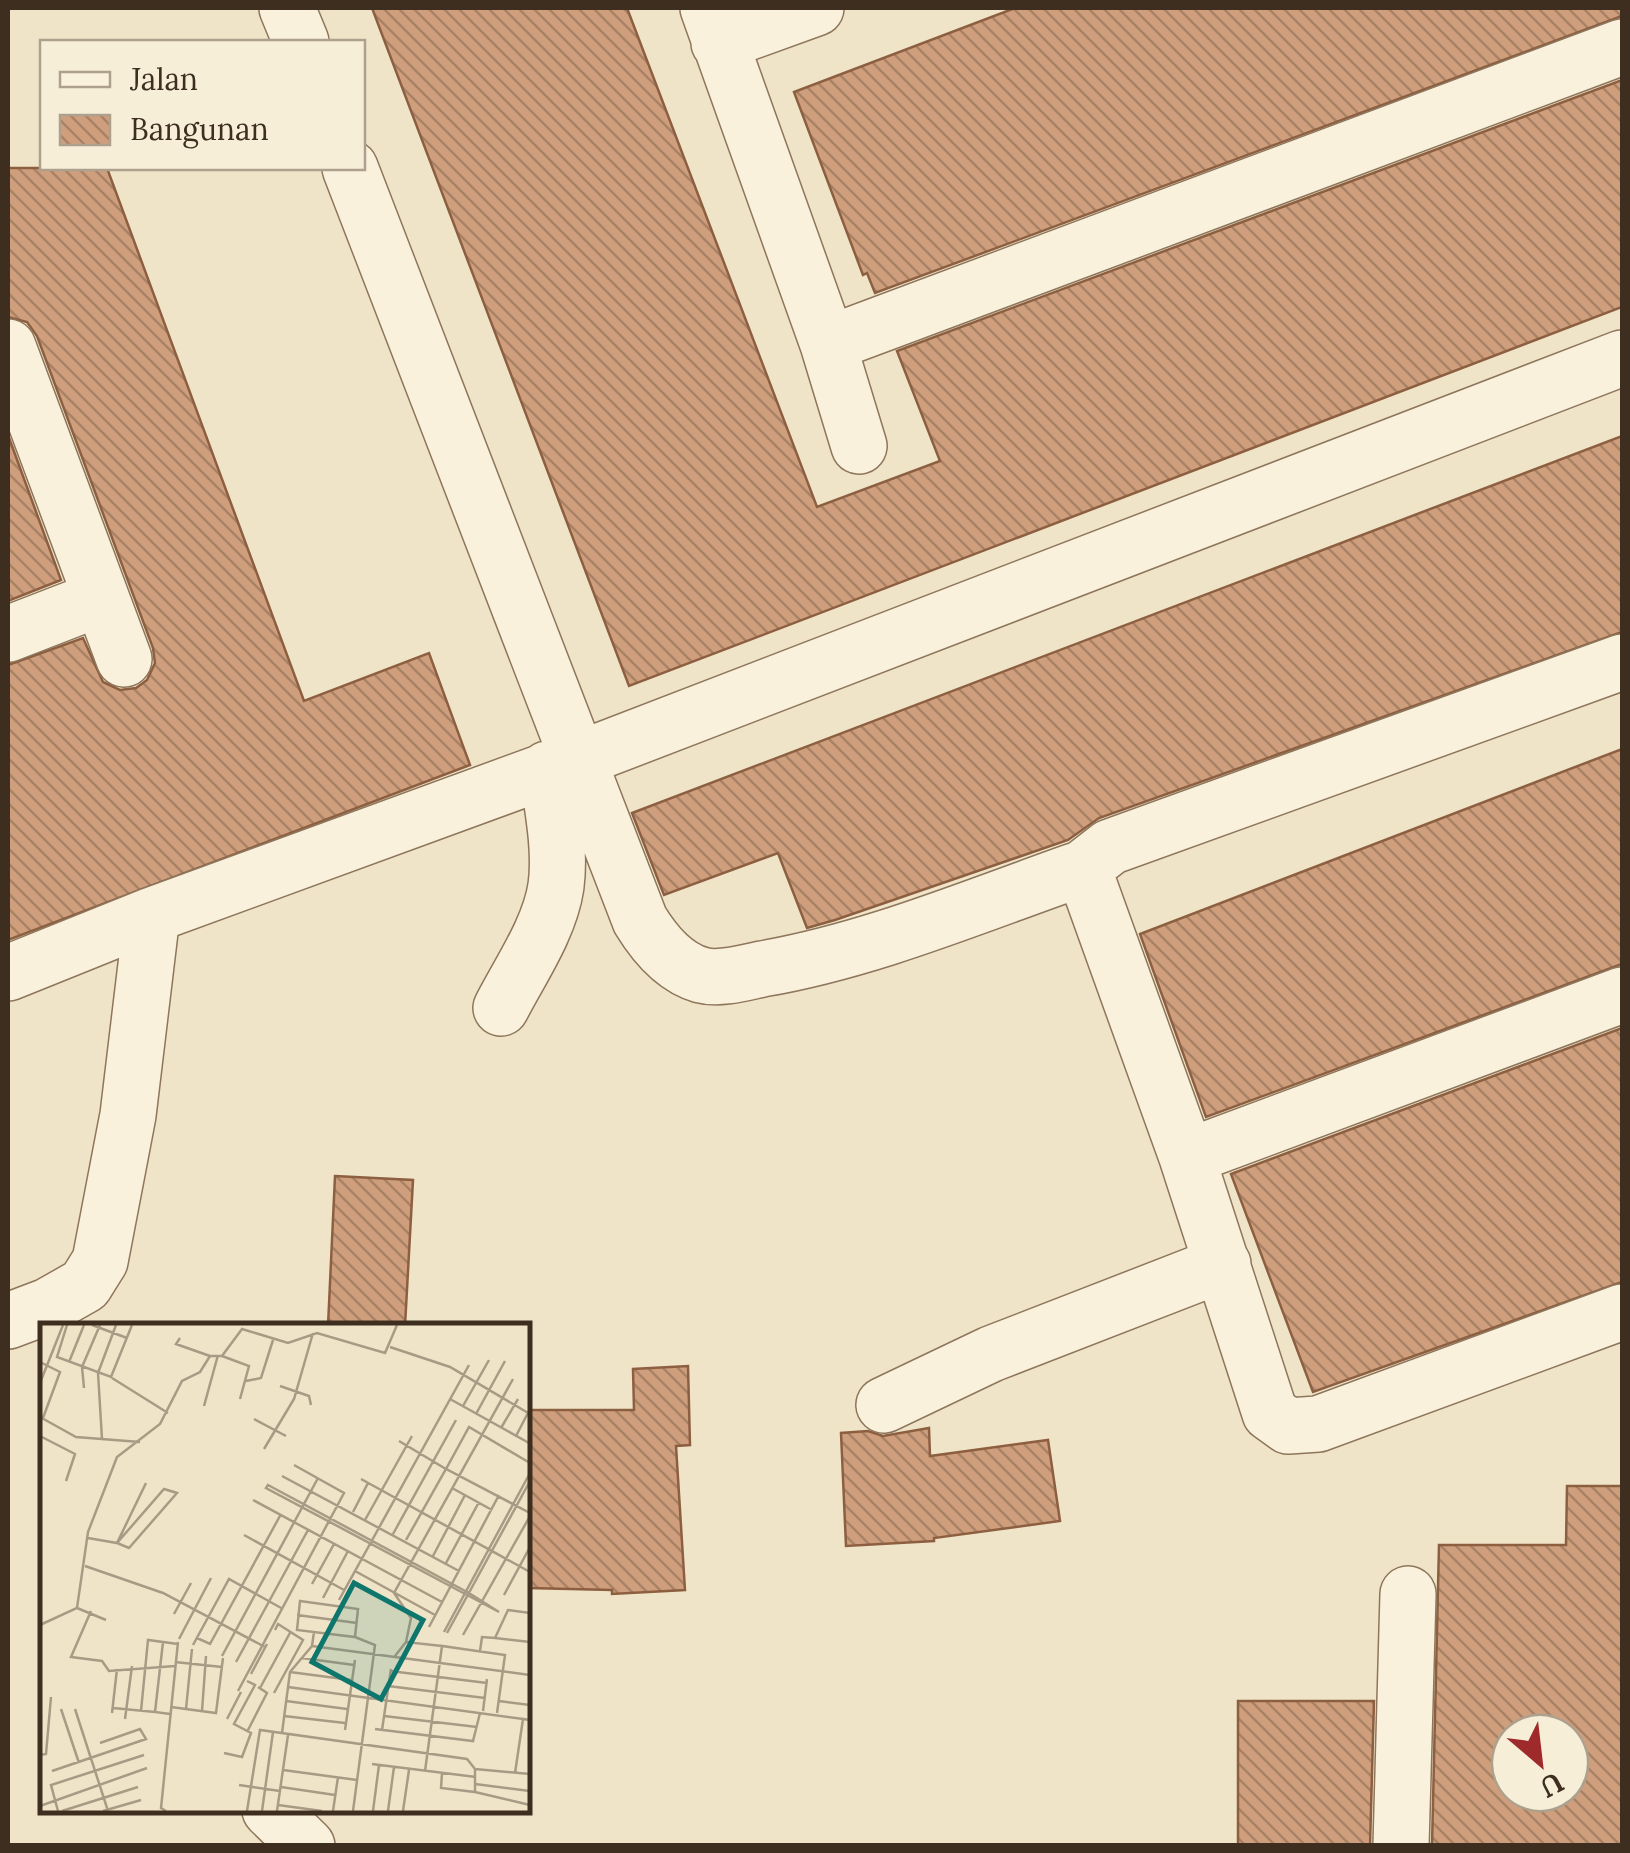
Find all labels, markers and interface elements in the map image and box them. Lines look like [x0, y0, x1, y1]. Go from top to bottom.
legend [40, 40, 365, 170]
text: Jalan [129, 60, 198, 98]
text: Bangunan [130, 110, 269, 149]
inset map [40, 1323, 530, 1813]
north arrow [1490, 1713, 1590, 1813]
text: U [1534, 1764, 1570, 1806]

